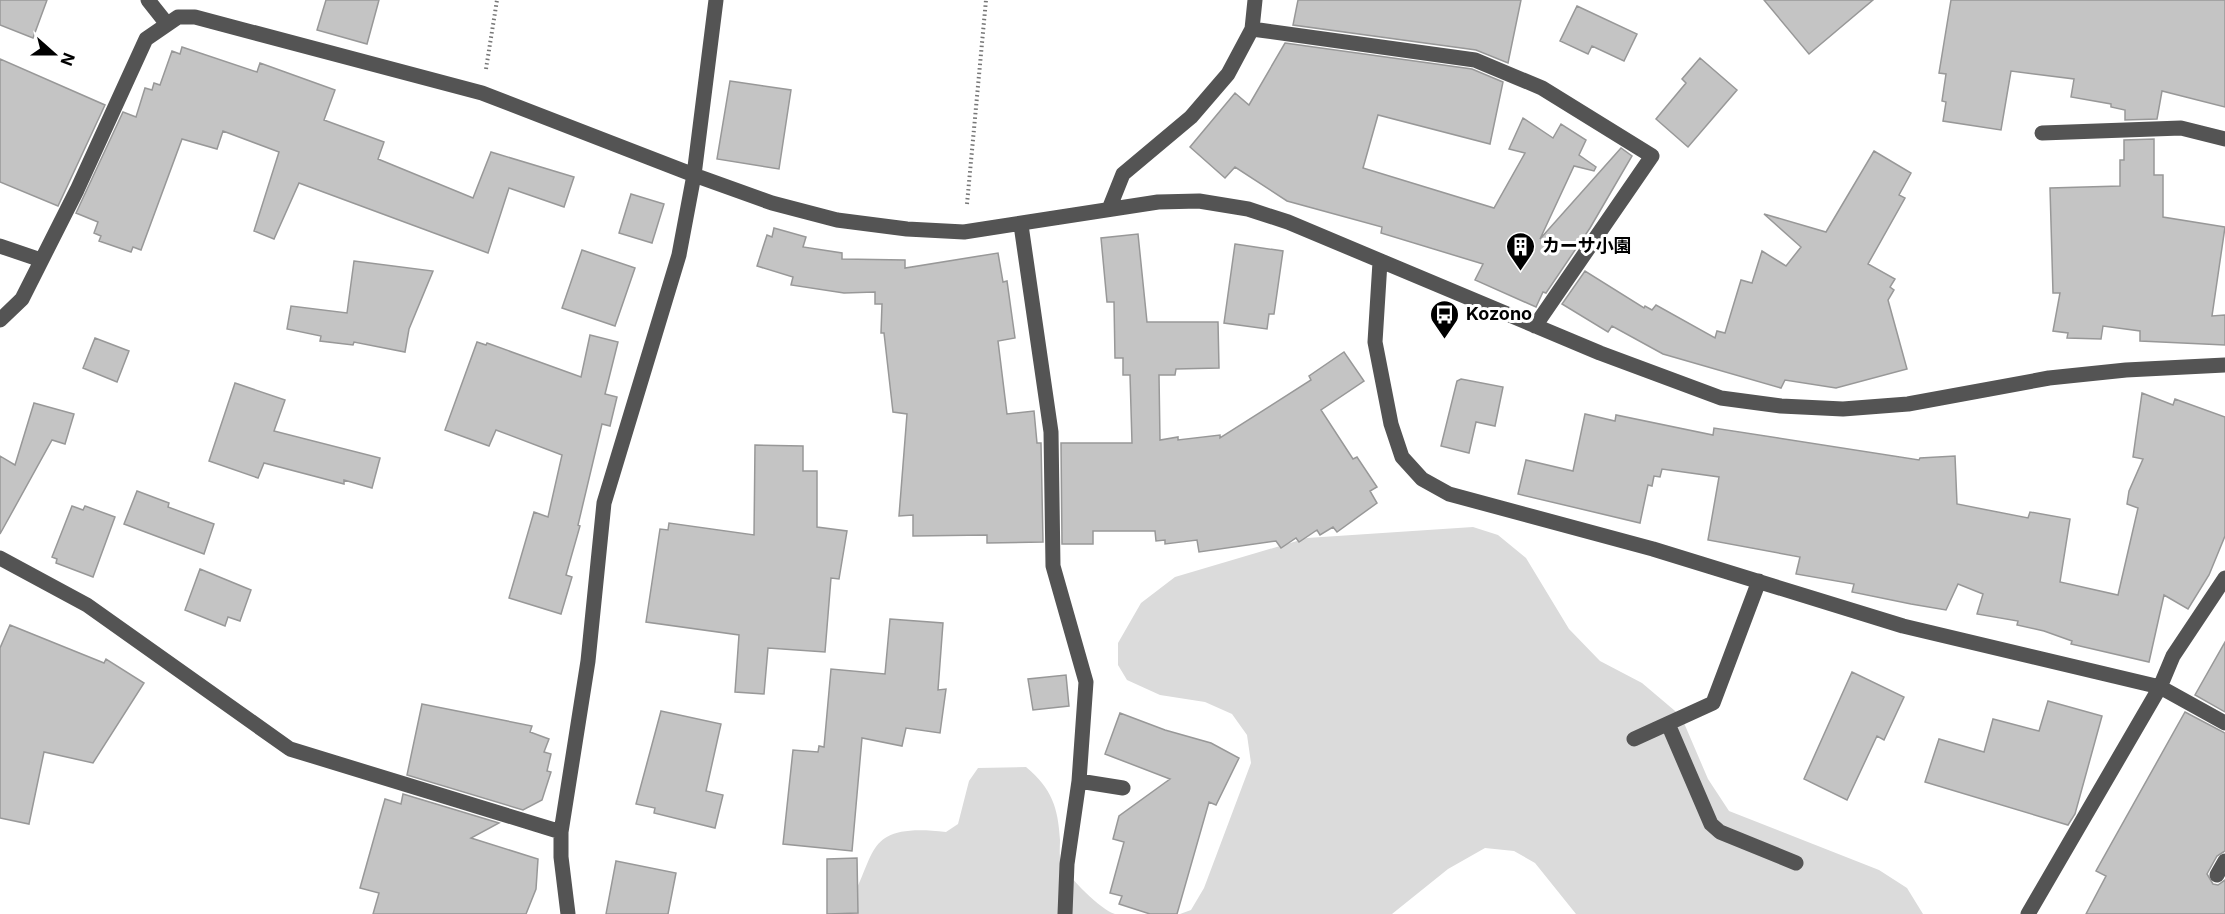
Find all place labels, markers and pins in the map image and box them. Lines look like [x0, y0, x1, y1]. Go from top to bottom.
building icon: カーサ小園 [1505, 230, 1537, 272]
place label: カーサ小園 [1542, 235, 1632, 256]
bus stop icon: Kozono [1429, 298, 1461, 340]
place label: Kozono [1466, 303, 1532, 324]

